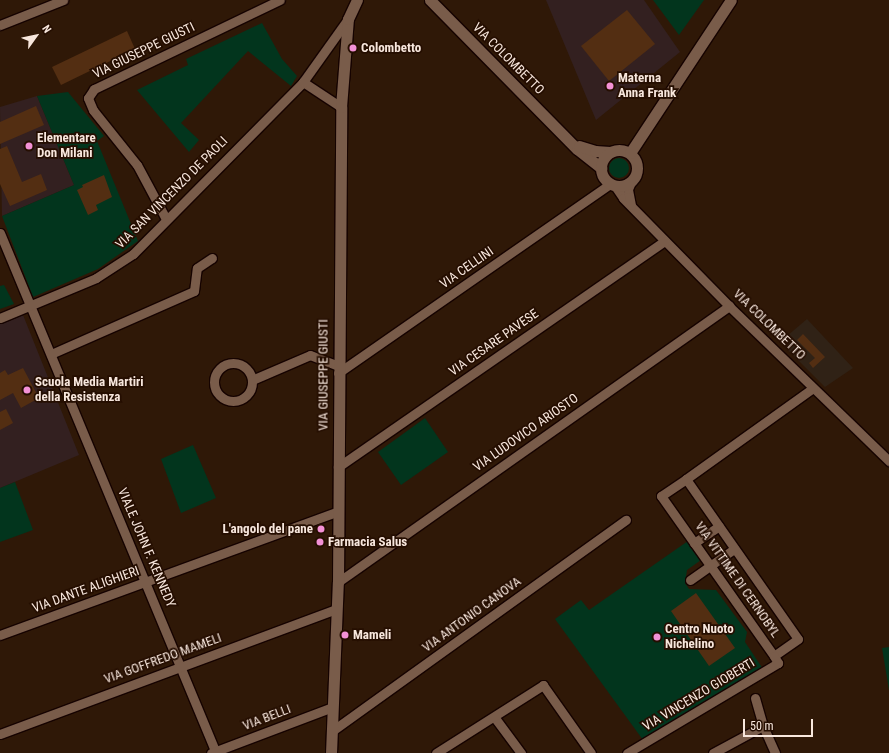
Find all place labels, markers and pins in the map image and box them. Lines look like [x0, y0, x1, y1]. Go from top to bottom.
place label: Colombetto [361, 40, 421, 56]
marker: Colombetto [348, 43, 358, 53]
place label: Materna Anna Frank [618, 71, 676, 102]
marker: Materna Anna Frank [605, 81, 615, 91]
place label: Elementare Don Milani [37, 131, 96, 162]
marker: Elementare Don Milani [24, 141, 34, 151]
place label: Scuola Media Martiri della Resistenza [35, 375, 144, 406]
marker: Scuola Media Martiri della Resistenza [22, 385, 32, 395]
place label: L'angolo del pane [223, 521, 313, 537]
marker: L'angolo del pane [316, 524, 326, 534]
place label: Farmacia Salus [328, 534, 407, 550]
marker: Farmacia Salus [315, 537, 325, 547]
place label: Centro Nuoto Nichelino [665, 622, 734, 653]
place label: Mameli [353, 627, 391, 643]
marker: Mameli [340, 630, 350, 640]
marker: Centro Nuoto Nichelino [652, 632, 662, 642]

